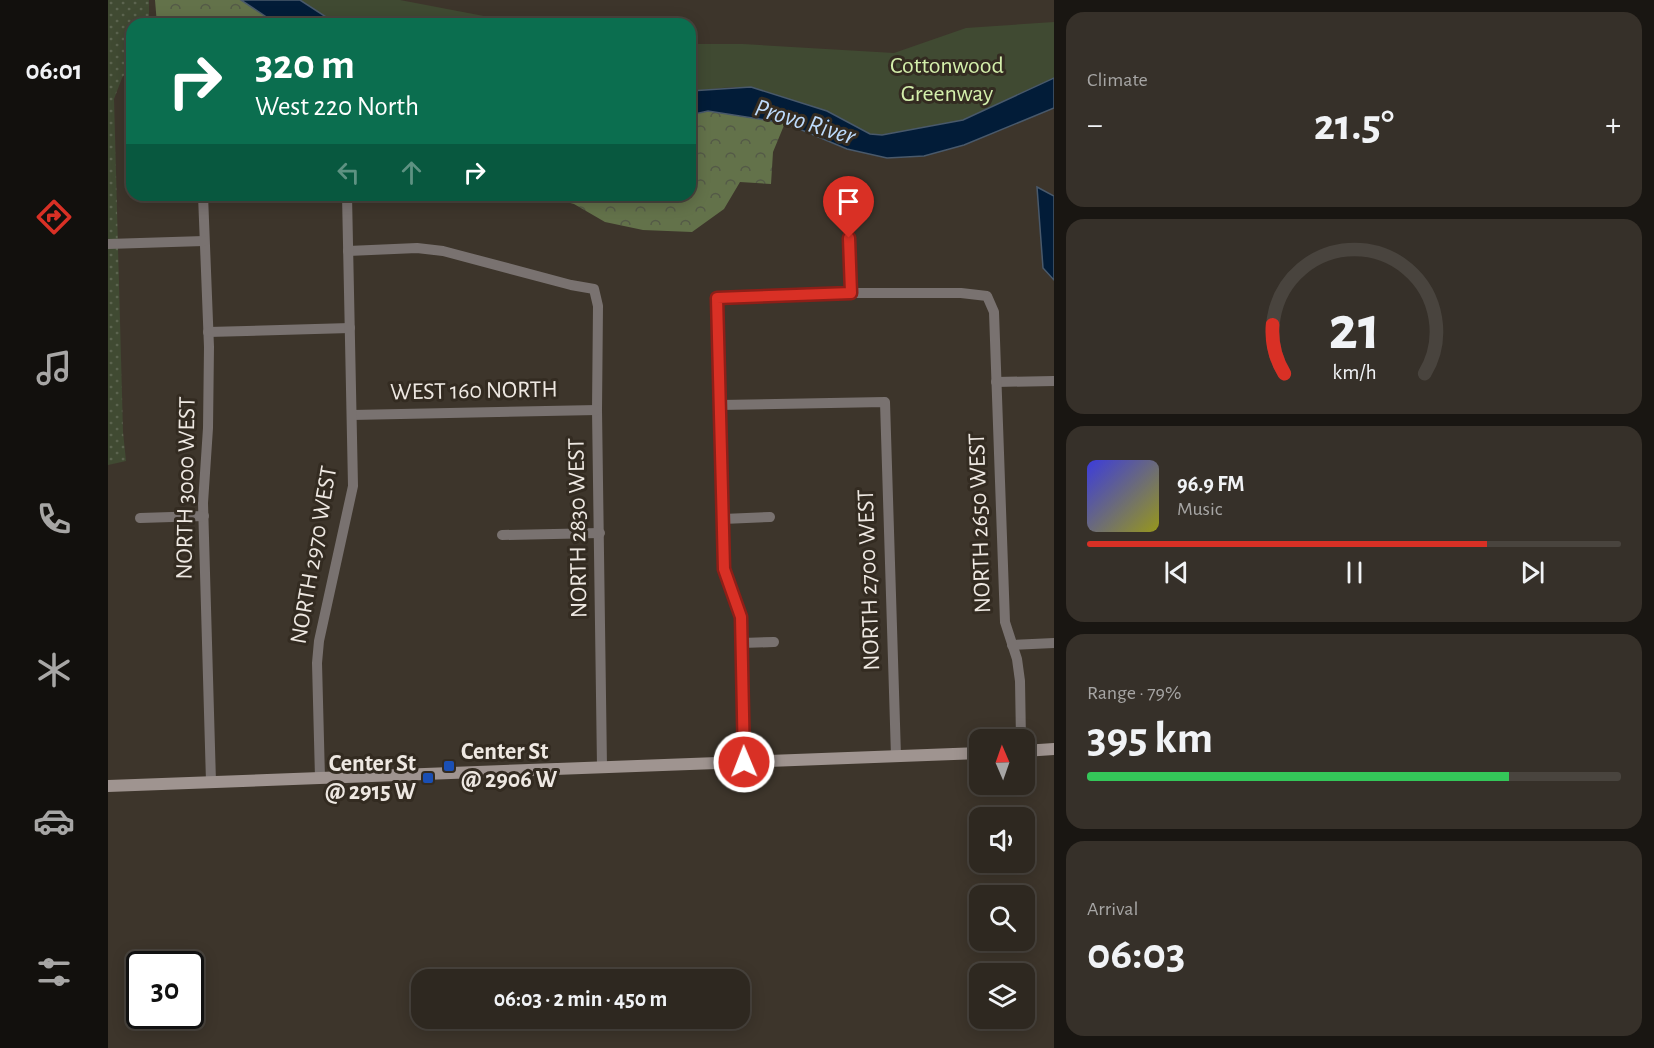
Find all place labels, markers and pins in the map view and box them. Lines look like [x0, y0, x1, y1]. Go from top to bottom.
pin [823, 176, 874, 238]
place label: Center St @ 2906 W [461, 740, 557, 792]
place label: Center St @ 2915 W [325, 752, 416, 804]
marker: Center St @ 2906 W [442, 759, 456, 773]
marker: Center St @ 2915 W [421, 771, 435, 785]

